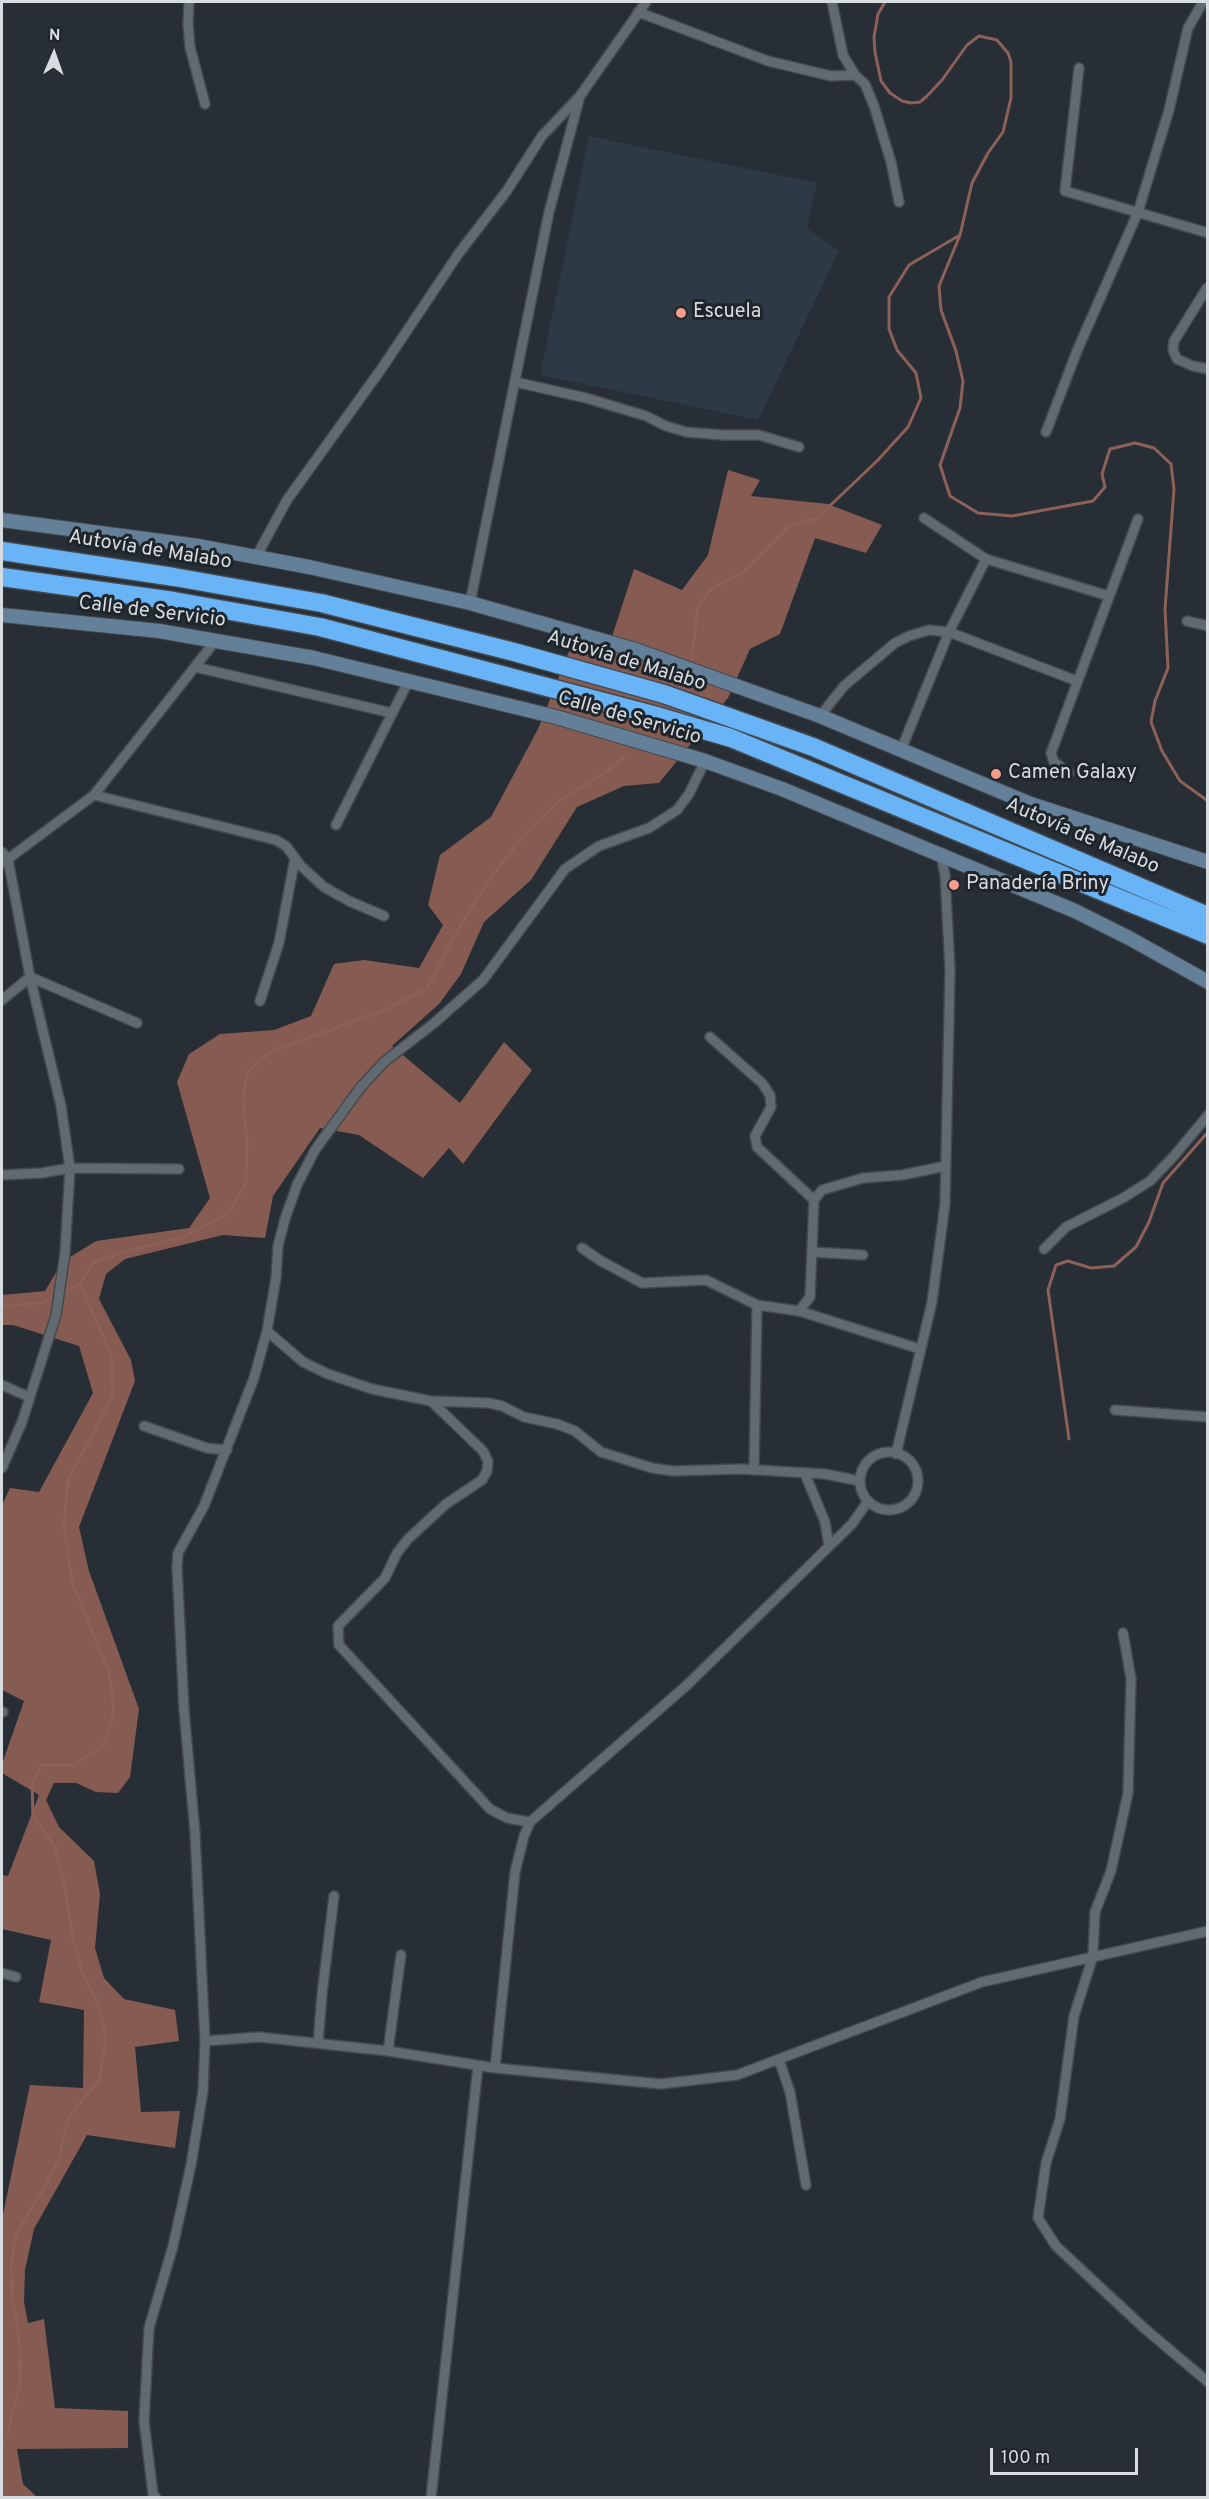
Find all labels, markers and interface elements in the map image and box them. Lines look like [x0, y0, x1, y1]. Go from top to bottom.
north arrow [24, 24, 84, 84]
text: N [49, 26, 61, 46]
place label: Escuela [693, 301, 761, 325]
marker: Escuela [674, 306, 688, 320]
street label: Autovía de Malabo [67, 526, 233, 576]
street label: Calle de Servicio [77, 592, 227, 634]
street label: Autovía de Malabo [544, 626, 708, 698]
street label: Calle de Servicio [554, 687, 704, 751]
place label: Camen Galaxy [1008, 762, 1137, 786]
marker: Camen Galaxy [989, 767, 1003, 781]
street label: Autovía de Malabo [1001, 794, 1163, 880]
place label: Panadería Briny [966, 873, 1109, 897]
marker: Panadería Briny [947, 878, 961, 892]
scale bar [993, 2436, 1142, 2474]
text: 100 m [1001, 2447, 1050, 2470]

